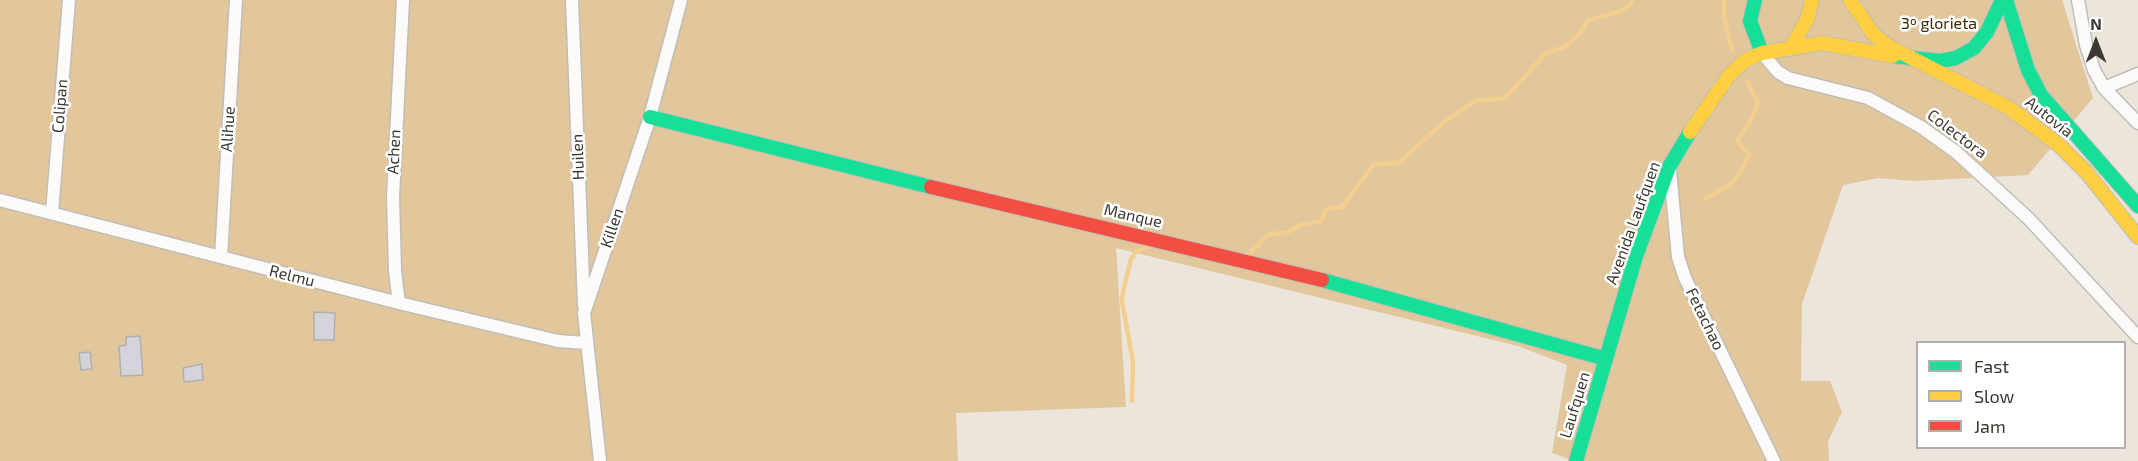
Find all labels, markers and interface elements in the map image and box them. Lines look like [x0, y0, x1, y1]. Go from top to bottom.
north arrow [2066, 12, 2126, 72]
park label: 3º glorieta [1901, 14, 1977, 34]
text: N [2090, 14, 2102, 33]
street label: Colipan [48, 78, 72, 134]
street label: Autovía [2021, 92, 2077, 142]
street label: Colectora [1923, 105, 1991, 163]
street label: Alihue [217, 106, 239, 152]
street label: Achen [383, 129, 405, 175]
street label: Huilen [568, 133, 588, 181]
street label: Avenida Laufquen [1602, 159, 1664, 287]
street label: Manque [1102, 200, 1164, 232]
street label: Killen [596, 206, 628, 250]
street label: Relmu [267, 261, 317, 291]
street label: Fetachao [1682, 285, 1728, 353]
legend [1916, 341, 2126, 449]
text: Fast [1974, 355, 2009, 377]
street label: Laufquen [1556, 370, 1594, 440]
text: Slow [1974, 385, 2014, 407]
text: Jam [1974, 415, 2006, 437]

